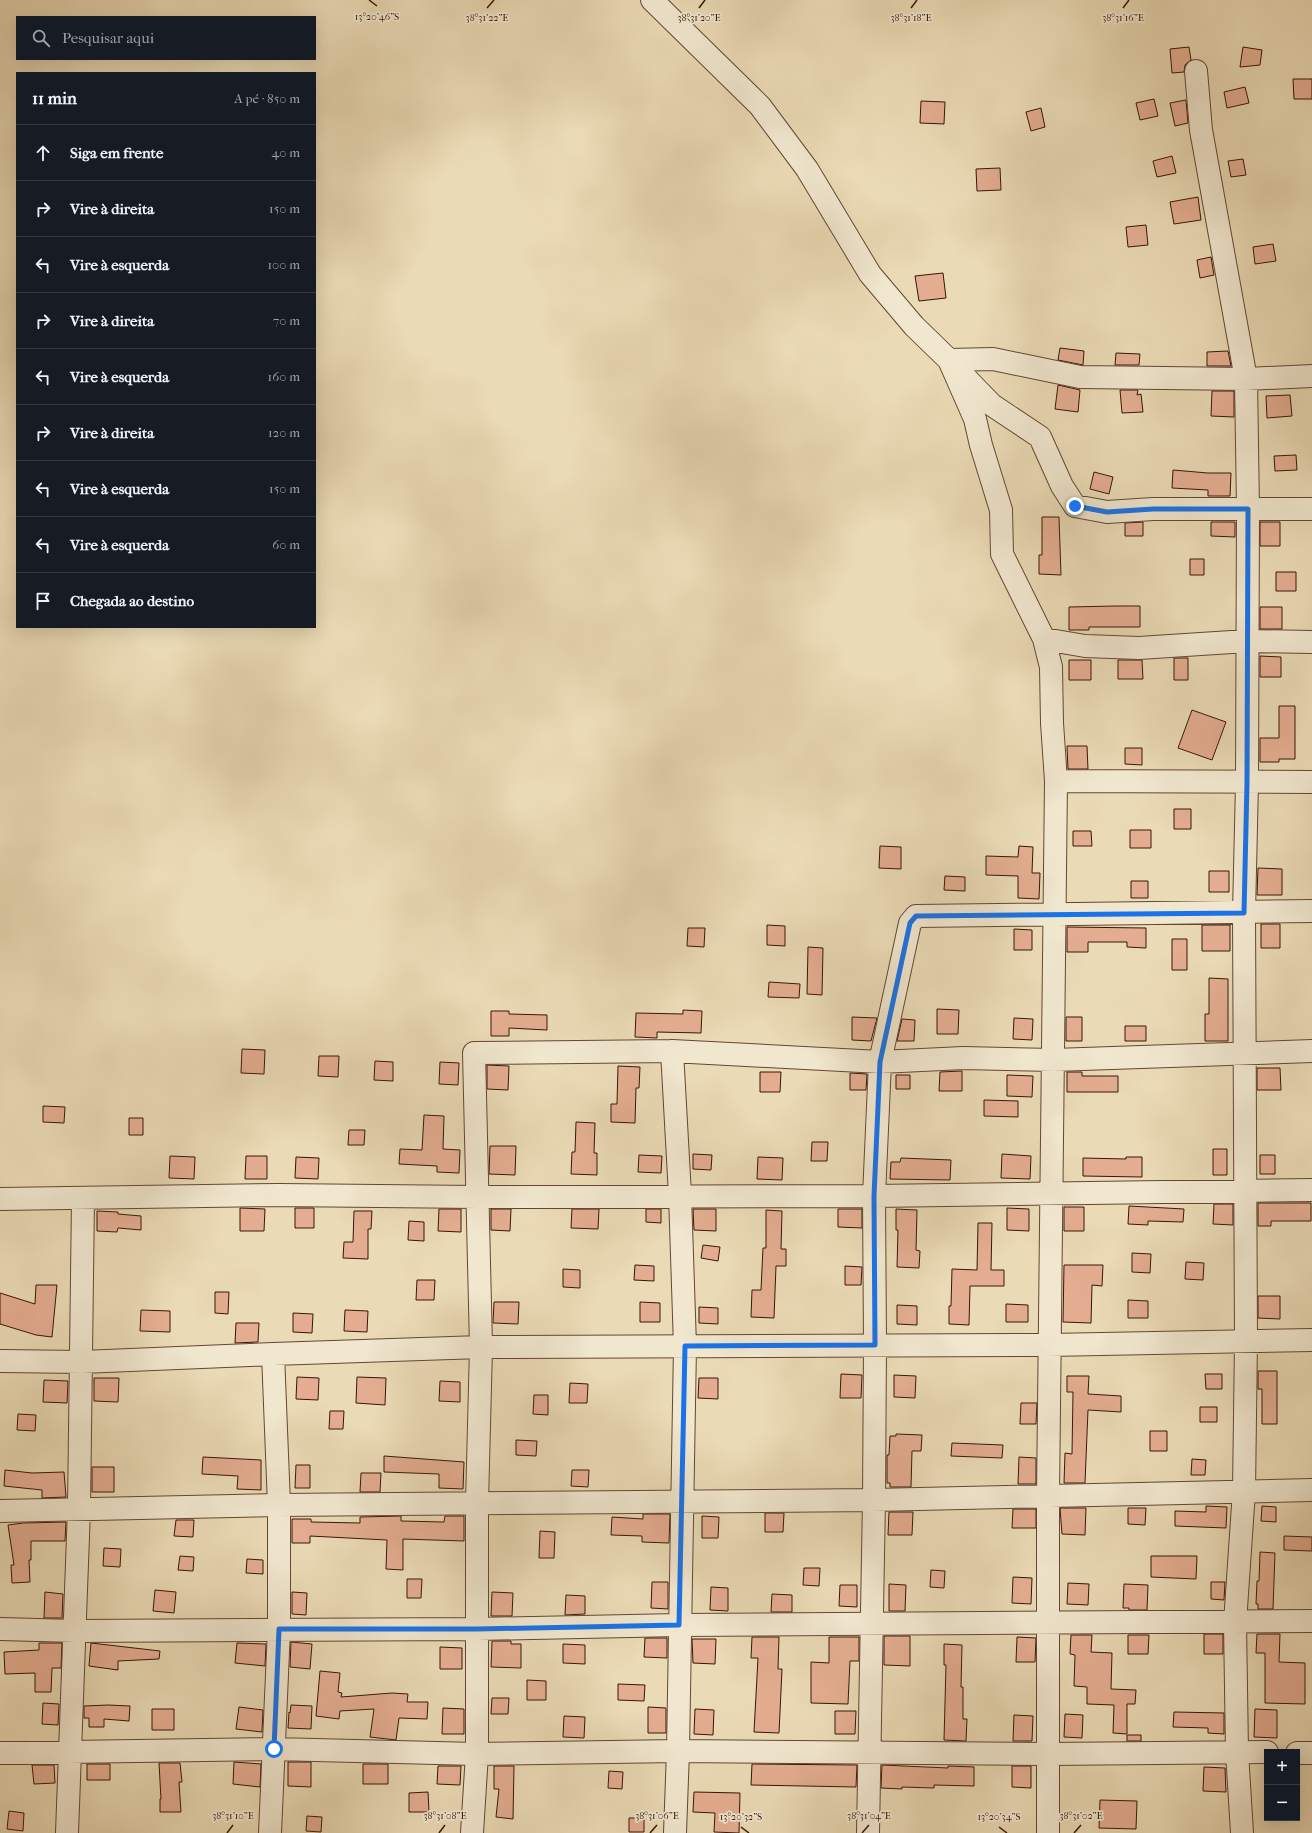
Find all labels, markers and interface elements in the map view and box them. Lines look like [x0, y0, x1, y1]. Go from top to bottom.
text: 13°20'46"S [355, 11, 399, 23]
text: 38°31'22"E [466, 12, 508, 24]
text: 38°31'20"E [677, 12, 721, 24]
text: 38°31'18"E [890, 12, 932, 24]
text: 38°31'16"E [1102, 12, 1144, 24]
search box [16, 16, 316, 60]
icon: search [30, 27, 52, 49]
text: Pesquisar aqui [62, 29, 154, 47]
text: 11 min [32, 88, 77, 108]
text: A pé · 850 m [234, 91, 300, 106]
icon: ahead [32, 142, 54, 164]
text: Siga em frente [70, 144, 163, 162]
text: 40 m [272, 145, 300, 160]
icon: right [32, 198, 54, 220]
text: Vire à direita [70, 200, 154, 218]
text: 150 m [269, 201, 300, 216]
icon: left [32, 254, 54, 276]
text: Vire à esquerda [70, 256, 169, 274]
text: 100 m [267, 257, 300, 272]
icon: right [32, 310, 54, 332]
text: Vire à direita [70, 312, 154, 330]
text: 70 m [273, 313, 300, 328]
icon: left [32, 366, 54, 388]
text: Vire à esquerda [70, 368, 169, 386]
text: 160 m [268, 369, 300, 384]
icon: right [32, 422, 54, 444]
text: Vire à direita [70, 424, 154, 442]
text: 120 m [268, 425, 300, 440]
icon: left [32, 478, 54, 500]
text: Vire à esquerda [70, 480, 169, 498]
text: 150 m [269, 481, 300, 496]
route end [1066, 497, 1084, 515]
icon: left [32, 534, 54, 556]
text: Vire à esquerda [70, 536, 169, 554]
text: 60 m [272, 537, 300, 552]
icon: arrive [32, 590, 54, 612]
text: Chegada ao destino [70, 592, 194, 610]
route start [265, 1740, 283, 1758]
map controls [1264, 1749, 1300, 1821]
button: + [1264, 1749, 1300, 1785]
button: − [1264, 1785, 1300, 1821]
text: 38°31'10"E [212, 1810, 254, 1822]
text: 38°31'08"E [423, 1810, 467, 1822]
text: 38°31'06"E [635, 1810, 679, 1822]
text: 38°31'04"E [847, 1810, 891, 1822]
text: 38°31'02"E [1059, 1810, 1103, 1822]
text: 13°20'32"S [720, 1811, 762, 1823]
text: 13°20'34"S [977, 1811, 1021, 1823]

